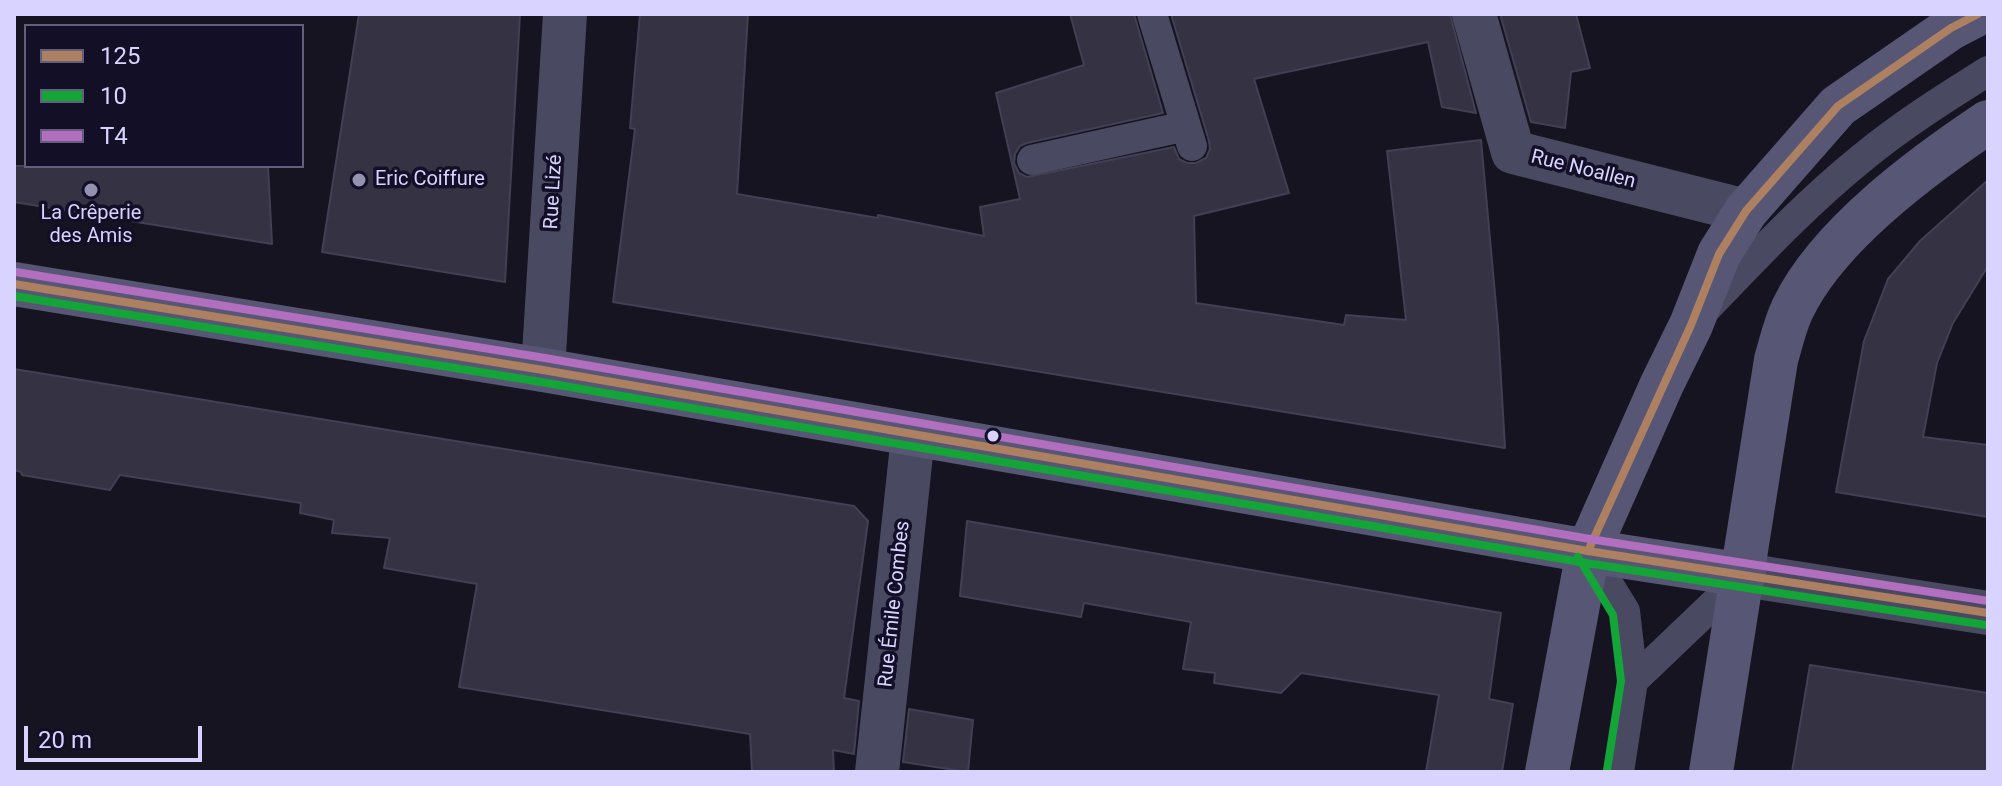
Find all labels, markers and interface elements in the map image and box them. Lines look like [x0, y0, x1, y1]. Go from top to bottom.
legend [24, 24, 304, 168]
text: 125 [100, 42, 140, 70]
text: 10 [100, 82, 127, 110]
text: T4 [100, 122, 128, 150]
street label: Rue Noallen [1528, 145, 1638, 195]
street label: Rue Lizé [540, 154, 568, 230]
place label: Eric Coiffure [375, 168, 485, 192]
marker: Eric Coiffure [350, 171, 368, 189]
marker: La Crêperie des Amis [82, 181, 100, 199]
place label: La Crêperie des Amis [41, 202, 141, 249]
unlabelled marker [985, 428, 1001, 444]
street label: Rue Émile Combes [874, 520, 916, 688]
scale bar [28, 710, 206, 760]
text: 20 m [38, 726, 92, 754]

